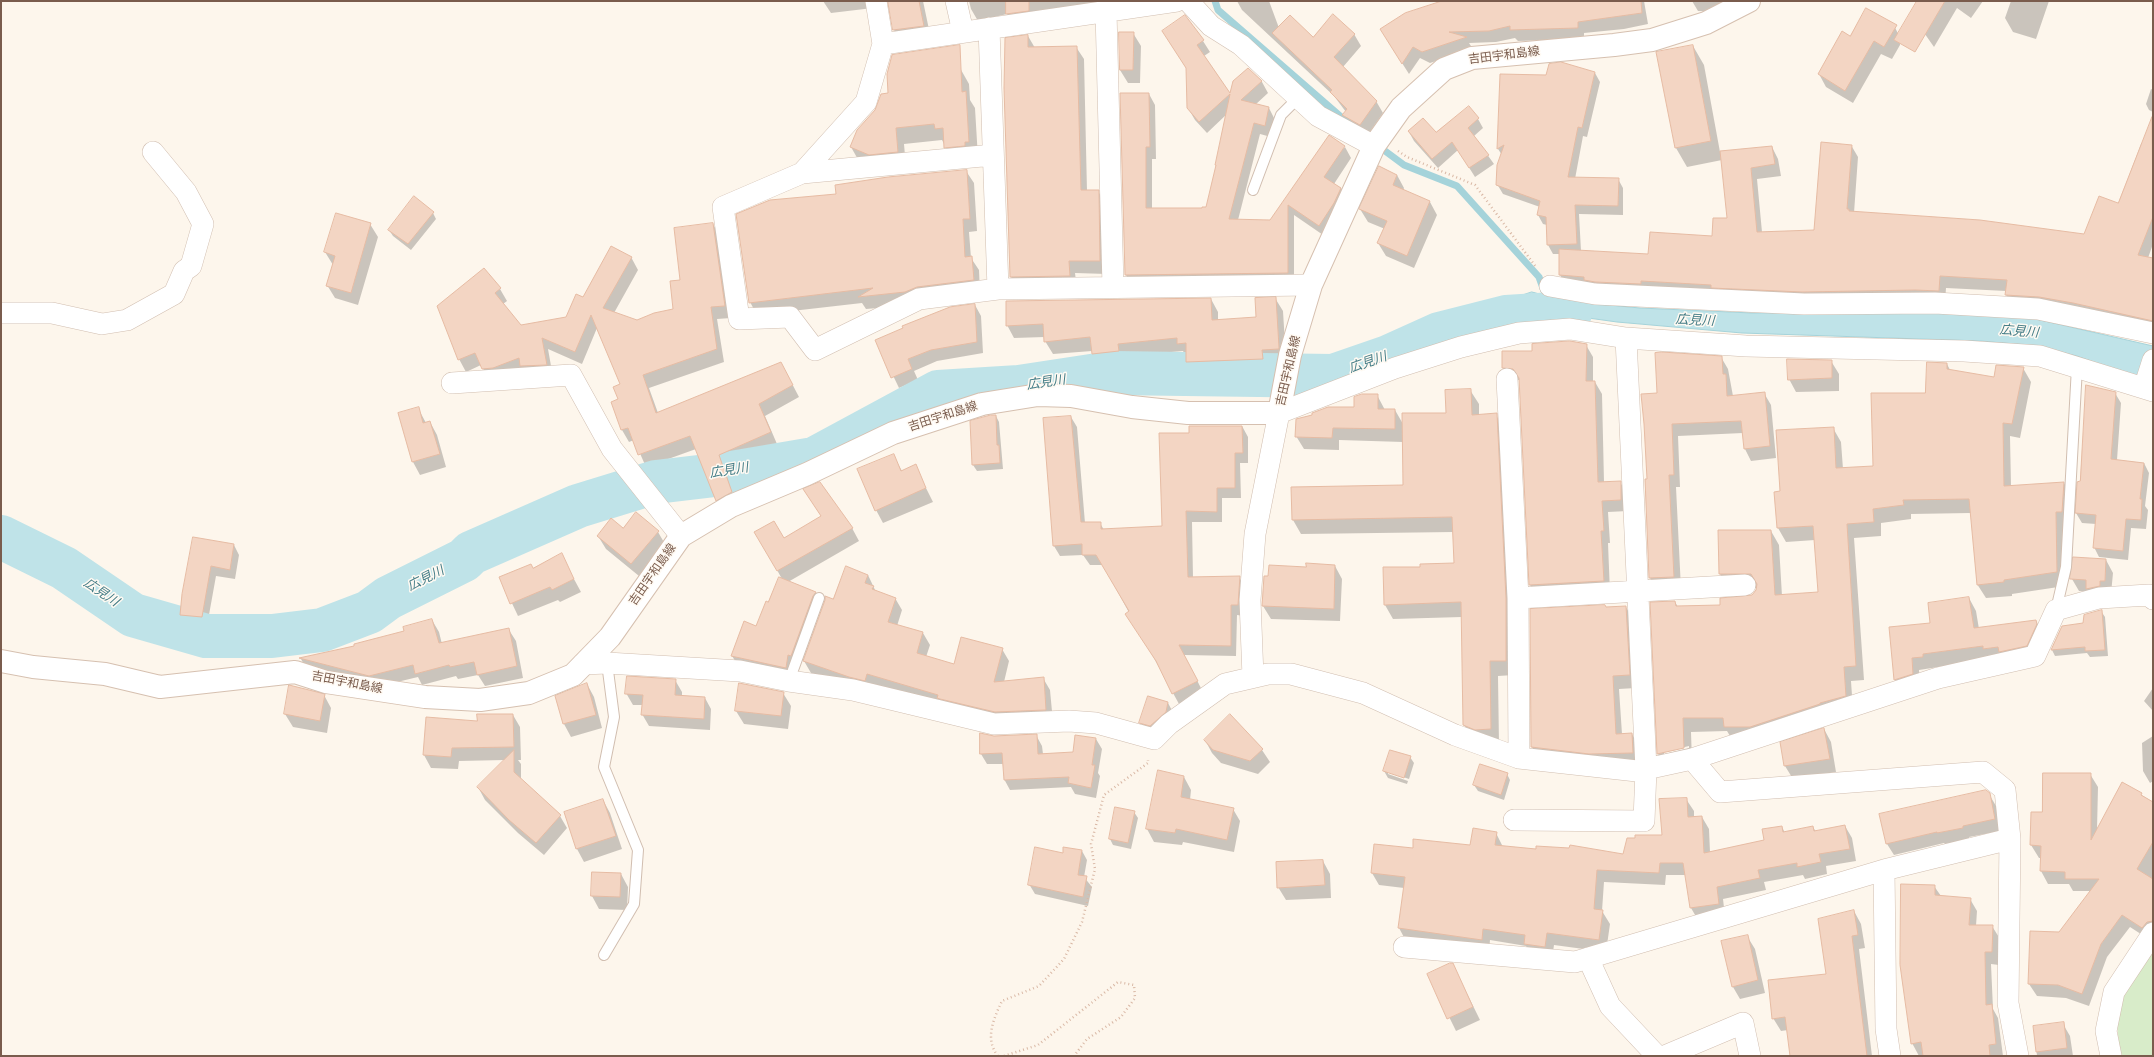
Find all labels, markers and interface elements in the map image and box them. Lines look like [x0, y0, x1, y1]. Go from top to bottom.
street label: 吉田宇和島線 [1467, 44, 1541, 68]
water label: 広見川 [1675, 312, 1715, 330]
water label: 広見川 [1999, 323, 2039, 341]
street label: 吉田宇和島線 [1274, 334, 1304, 408]
water label: 広見川 [1347, 349, 1389, 377]
water label: 広見川 [1026, 373, 1066, 393]
street label: 吉田宇和島線 [907, 399, 979, 435]
water label: 広見川 [709, 460, 749, 482]
street label: 吉田宇和島線 [626, 541, 680, 609]
water label: 広見川 [405, 563, 447, 595]
water label: 広見川 [80, 576, 122, 610]
street label: 吉田宇和島線 [310, 669, 384, 697]

